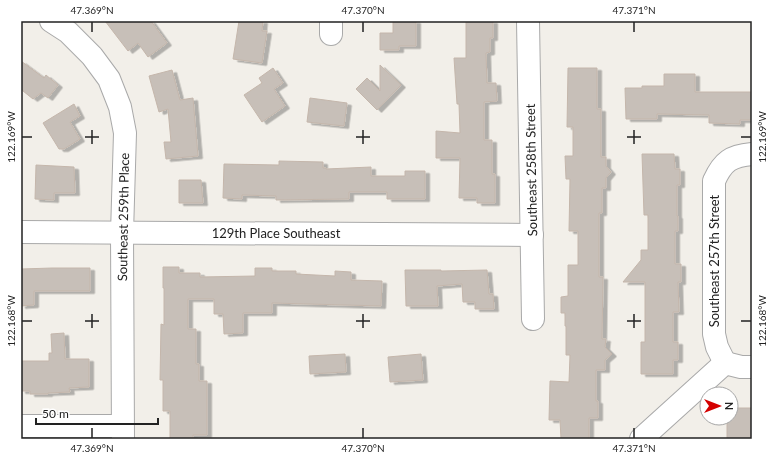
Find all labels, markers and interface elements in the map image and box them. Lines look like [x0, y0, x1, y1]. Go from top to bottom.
text: 47.369°N [70, 4, 114, 16]
text: 47.370°N [341, 4, 385, 16]
text: 47.371°N [612, 4, 656, 16]
street label: Southeast 258th Street [522, 103, 540, 236]
text: 122.169°W [5, 111, 17, 163]
text: 122.169°W [756, 111, 768, 163]
street label: Southeast 259th Place [114, 152, 132, 281]
street label: Southeast 257th Street [706, 194, 722, 327]
street label: 129th Place Southeast [212, 225, 341, 241]
text: 122.168°W [5, 295, 17, 347]
text: 122.168°W [756, 295, 768, 347]
north arrow [699, 386, 739, 426]
scale bar [36, 400, 158, 426]
text: N [723, 402, 736, 410]
text: 50 m [42, 406, 69, 421]
text: 47.369°N [70, 442, 114, 454]
text: 47.370°N [341, 442, 385, 454]
text: 47.371°N [612, 442, 656, 454]

